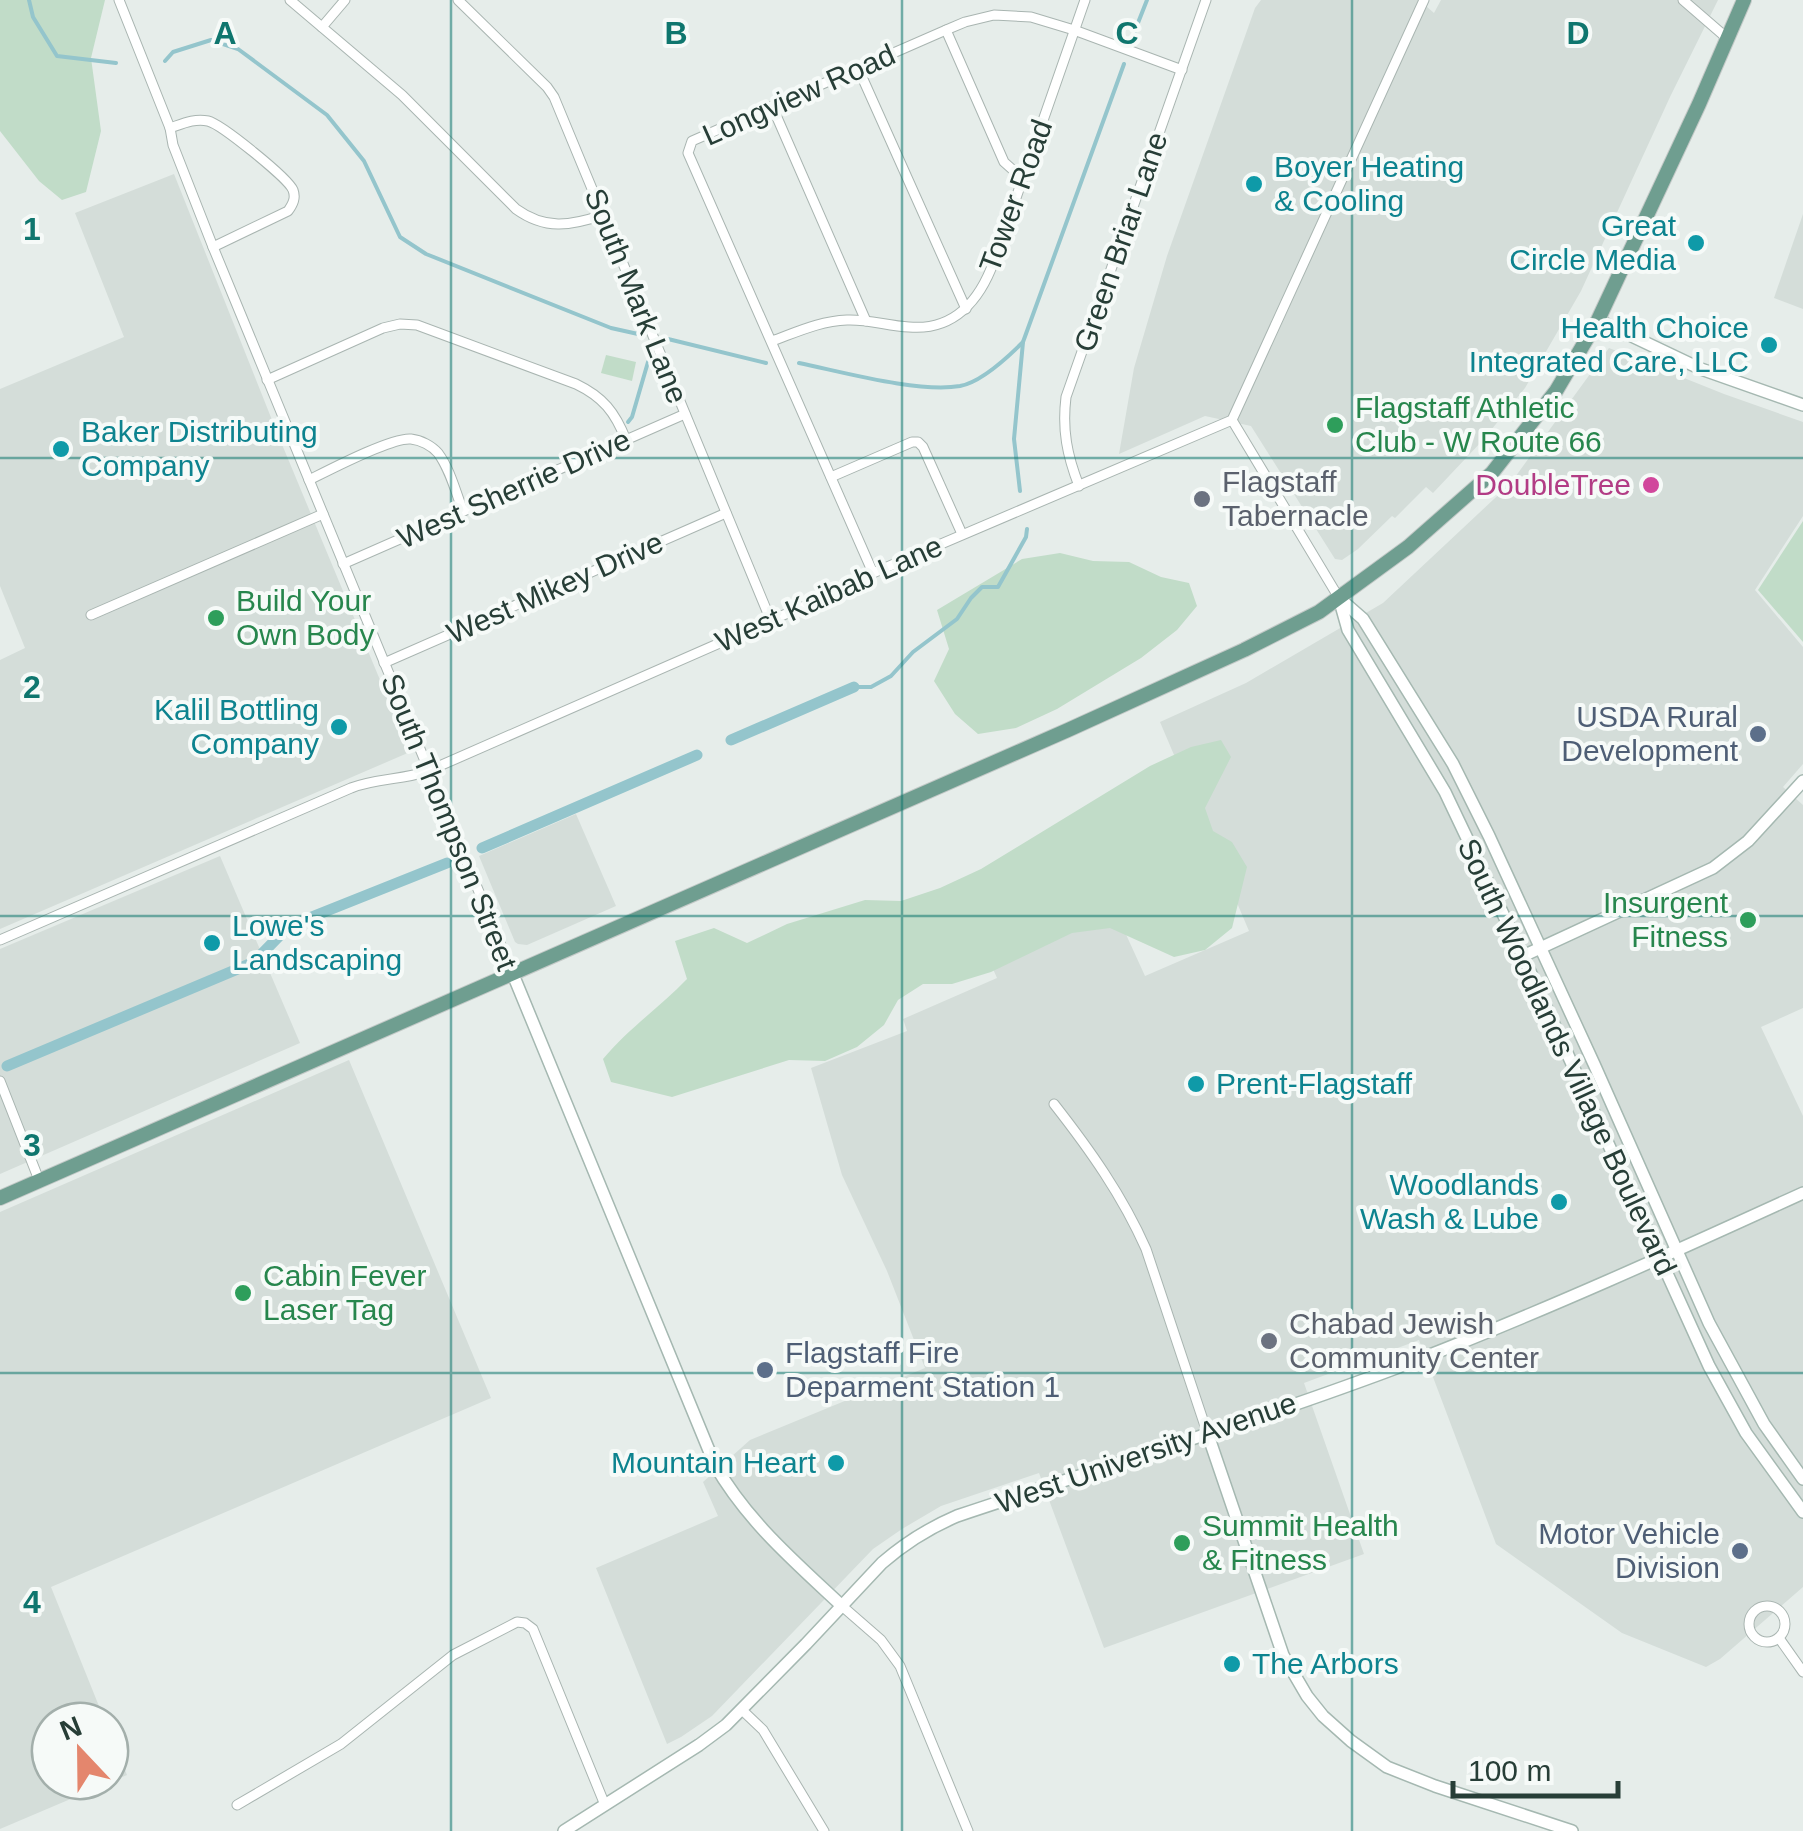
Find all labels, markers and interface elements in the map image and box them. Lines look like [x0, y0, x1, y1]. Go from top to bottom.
text: A [213, 15, 237, 51]
text: B [664, 15, 688, 51]
text: C [1115, 15, 1139, 51]
text: D [1566, 15, 1590, 51]
street label: Longview Road [698, 37, 900, 152]
street label: Tower Road [973, 115, 1058, 277]
street label: Green Briar Lane [1067, 128, 1174, 356]
place label: Boyer Heating & Cooling [1274, 150, 1464, 217]
marker: Boyer Heating & Cooling [1243, 173, 1265, 195]
street label: South Mark Lane [578, 184, 695, 408]
place label: Great Circle Media [1509, 209, 1677, 276]
text: 1 [23, 211, 41, 247]
marker: Great Circle Media [1685, 232, 1707, 254]
place label: Health Choice Integrated Care, LLC [1469, 311, 1749, 378]
marker: Health Choice Integrated Care, LLC [1758, 334, 1780, 356]
place label: Flagstaff Athletic Club - W Route 66 [1355, 391, 1602, 458]
marker: Flagstaff Athletic Club - W Route 66 [1324, 414, 1346, 436]
place label: Baker Distributing Company [81, 415, 318, 482]
street label: West Sherrie Drive [392, 422, 635, 555]
marker: Baker Distributing Company [50, 438, 72, 460]
place label: Flagstaff Tabernacle [1222, 465, 1369, 532]
place label: DoubleTree [1475, 468, 1631, 501]
marker: DoubleTree [1640, 474, 1662, 496]
marker: Flagstaff Tabernacle [1191, 488, 1213, 510]
street label: West Mikey Drive [442, 525, 668, 650]
street label: West Kaibab Lane [710, 529, 947, 658]
place label: Build Your Own Body [236, 584, 374, 651]
marker: Build Your Own Body [205, 607, 227, 629]
text: 2 [23, 669, 41, 705]
street label: South Thompson Street [375, 669, 524, 975]
place label: Kalil Bottling Company [154, 693, 319, 760]
place label: USDA Rural Development [1561, 700, 1739, 767]
marker: Kalil Bottling Company [328, 716, 350, 738]
marker: USDA Rural Development [1747, 723, 1769, 745]
street label: South Woodlands Village Boulevard [1452, 833, 1683, 1280]
place label: Insurgent Fitness [1603, 886, 1729, 953]
place label: Lowe's Landscaping [232, 909, 402, 976]
marker: Insurgent Fitness [1737, 909, 1759, 931]
marker: Lowe's Landscaping [201, 932, 223, 954]
place label: Prent-Flagstaff [1216, 1067, 1413, 1100]
marker: Prent-Flagstaff [1185, 1073, 1207, 1095]
text: 3 [23, 1127, 41, 1163]
place label: Woodlands Wash & Lube [1360, 1168, 1539, 1235]
marker: Woodlands Wash & Lube [1548, 1191, 1570, 1213]
place label: Cabin Fever Laser Tag [263, 1259, 426, 1326]
marker: Cabin Fever Laser Tag [232, 1282, 254, 1304]
place label: Chabad Jewish Community Center [1289, 1307, 1539, 1374]
marker: Chabad Jewish Community Center [1258, 1330, 1280, 1352]
place label: Flagstaff Fire Deparment Station 1 [785, 1336, 1060, 1403]
marker: Flagstaff Fire Deparment Station 1 [754, 1359, 776, 1381]
street label: West University Avenue [991, 1386, 1300, 1520]
place label: Mountain Heart [611, 1446, 817, 1479]
marker: Mountain Heart [825, 1452, 847, 1474]
place label: Summit Health & Fitness [1202, 1509, 1399, 1576]
place label: Motor Vehicle Division [1538, 1517, 1720, 1584]
marker: Summit Health & Fitness [1171, 1532, 1193, 1554]
marker: Motor Vehicle Division [1729, 1540, 1751, 1562]
text: 4 [23, 1584, 41, 1620]
place label: The Arbors [1252, 1647, 1399, 1680]
marker: The Arbors [1221, 1653, 1243, 1675]
north arrow [30, 1701, 130, 1801]
text: N [56, 1710, 86, 1746]
scale bar [1453, 1736, 1618, 1798]
text: 100 m [1468, 1754, 1551, 1787]

